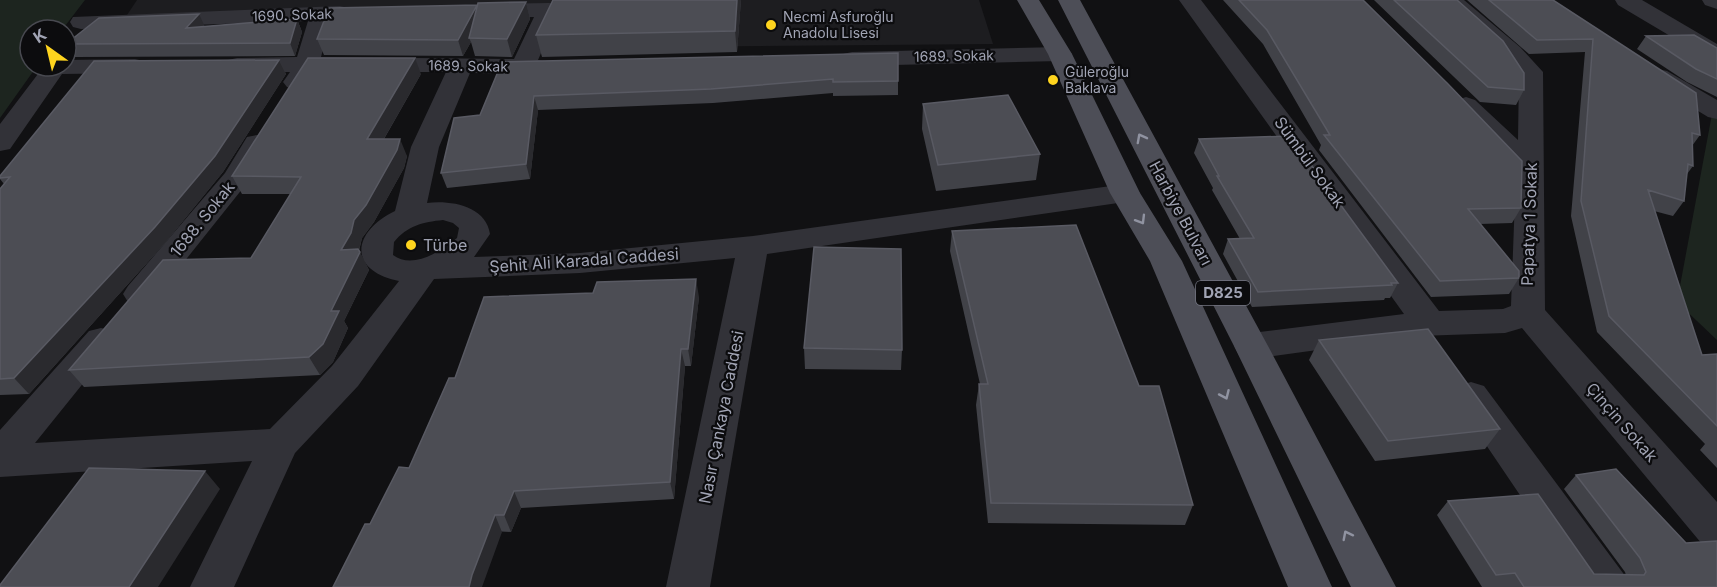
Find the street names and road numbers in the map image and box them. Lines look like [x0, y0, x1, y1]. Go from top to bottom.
street label: 1690. Sokak [252, 5, 333, 24]
street label: 1689. Sokak [914, 46, 994, 65]
street label: 1689. Sokak [428, 56, 508, 75]
street label: Sümbül Sokak [1270, 113, 1350, 212]
street label: Harbiye Bulvarı [1145, 157, 1217, 269]
street label: Papatya 1 Sokak [1517, 162, 1541, 286]
street label: 1688. Sokak [165, 177, 239, 261]
street label: Şehit Ali Karadal Caddesi [489, 243, 679, 277]
road number: D825 [1196, 281, 1250, 305]
street label: Nasır Çankaya Caddesi [694, 329, 748, 505]
street label: Çinçin Sokak [1582, 378, 1662, 466]

